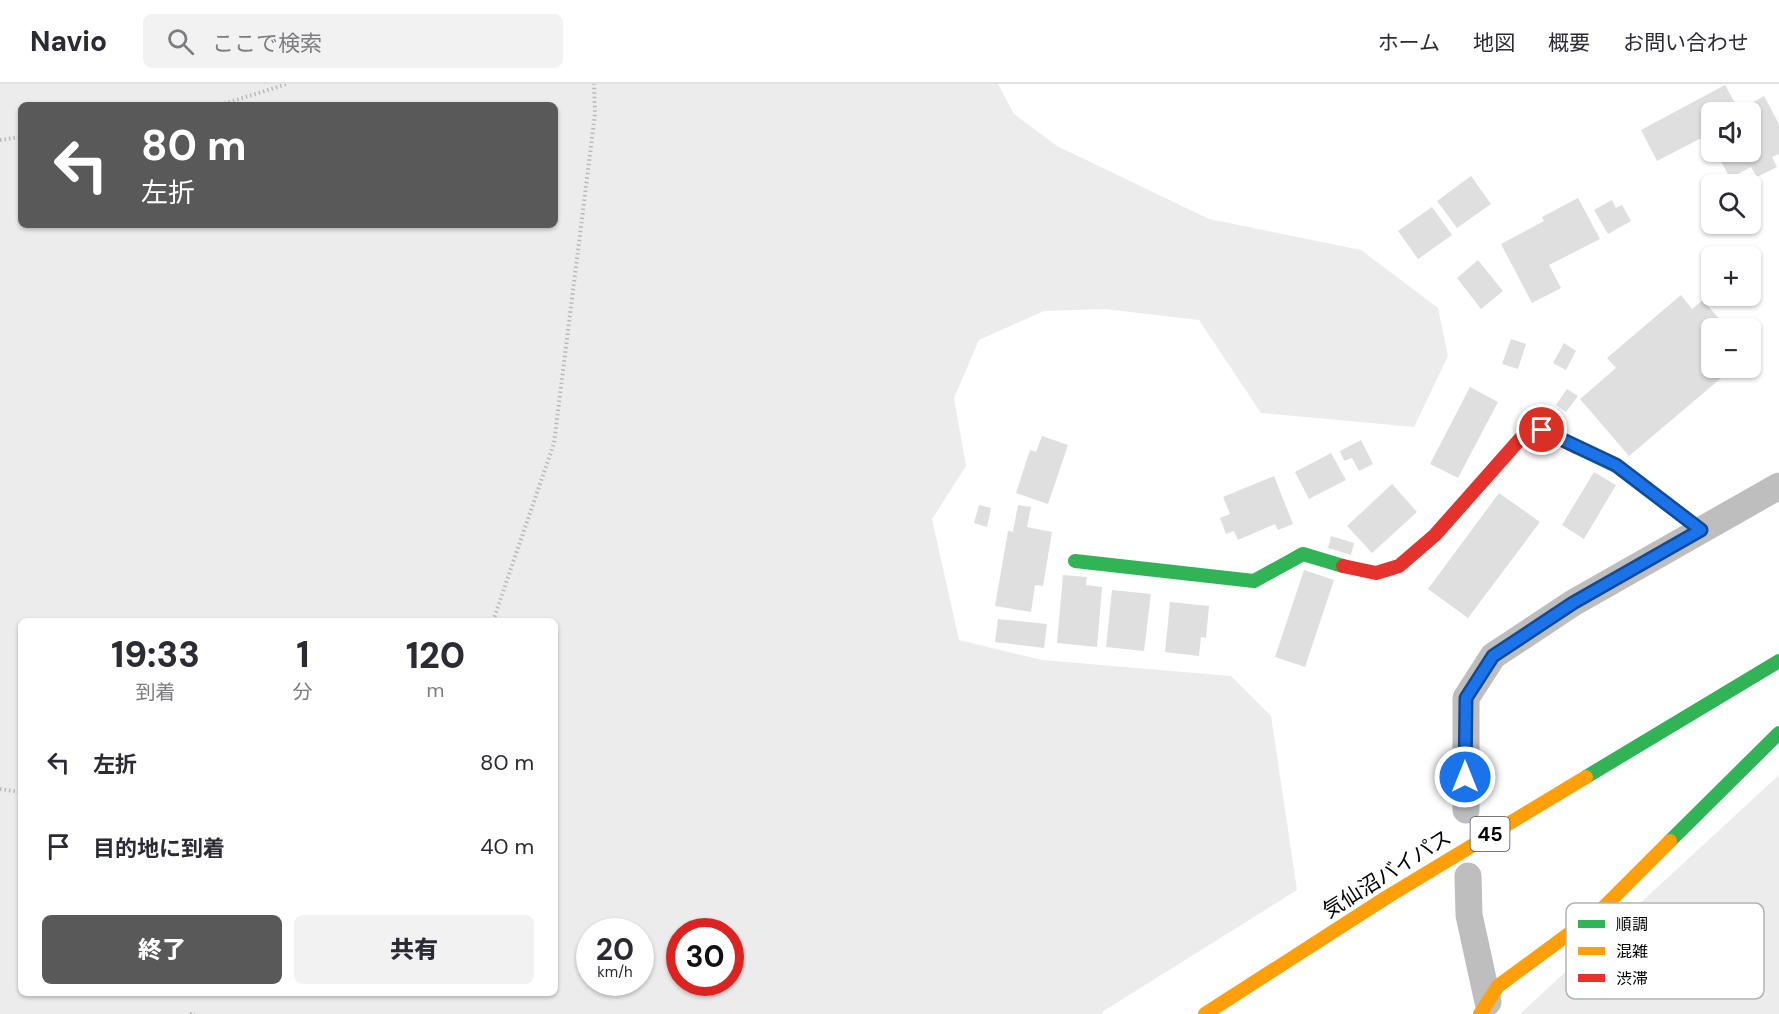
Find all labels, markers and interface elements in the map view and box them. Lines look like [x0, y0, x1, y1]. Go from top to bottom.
search box [143, 14, 563, 68]
text: Navio [30, 23, 107, 60]
icon: search [164, 25, 197, 58]
text: ここで検索 [212, 29, 322, 58]
text: ホーム [1378, 29, 1440, 57]
text: 地図 [1473, 29, 1515, 57]
text: 概要 [1548, 29, 1590, 57]
text: お問い合わせ [1623, 29, 1749, 57]
map controls [1701, 102, 1761, 378]
button: sound [1701, 102, 1761, 162]
text: 80 m [141, 118, 247, 173]
icon: left [42, 126, 120, 204]
button: search [1701, 174, 1761, 234]
text: 左折 [141, 175, 195, 210]
button: + [1701, 246, 1761, 306]
button: − [1701, 318, 1761, 378]
pin [1516, 404, 1567, 455]
icon: arrive [1525, 413, 1558, 446]
text: 19:33 [111, 631, 200, 678]
text: 1 [296, 631, 309, 678]
text: 120 [406, 632, 465, 679]
text: m [426, 677, 444, 703]
text: 到着 [135, 679, 175, 705]
text: 分 [293, 679, 313, 705]
position arrow [1433, 745, 1497, 809]
icon: left [42, 746, 75, 779]
text: 80 m [480, 748, 534, 777]
text: 左折 [93, 750, 137, 779]
road number: 45 [1470, 817, 1510, 851]
street label: 気仙沼バイパス [1317, 823, 1457, 925]
icon: arrive [42, 830, 75, 863]
text: 40 m [480, 832, 534, 861]
text: 目的地に到着 [93, 834, 225, 863]
legend [1566, 903, 1764, 999]
text: 順調 [1616, 914, 1648, 935]
button: 終了 [42, 915, 282, 984]
button: 共有 [294, 915, 534, 984]
speed limit sign: 30 [666, 918, 744, 996]
text: 20 [596, 930, 634, 969]
text: 混雑 [1616, 941, 1648, 962]
text: km/h [597, 962, 633, 982]
text: 渋滞 [1616, 968, 1648, 989]

